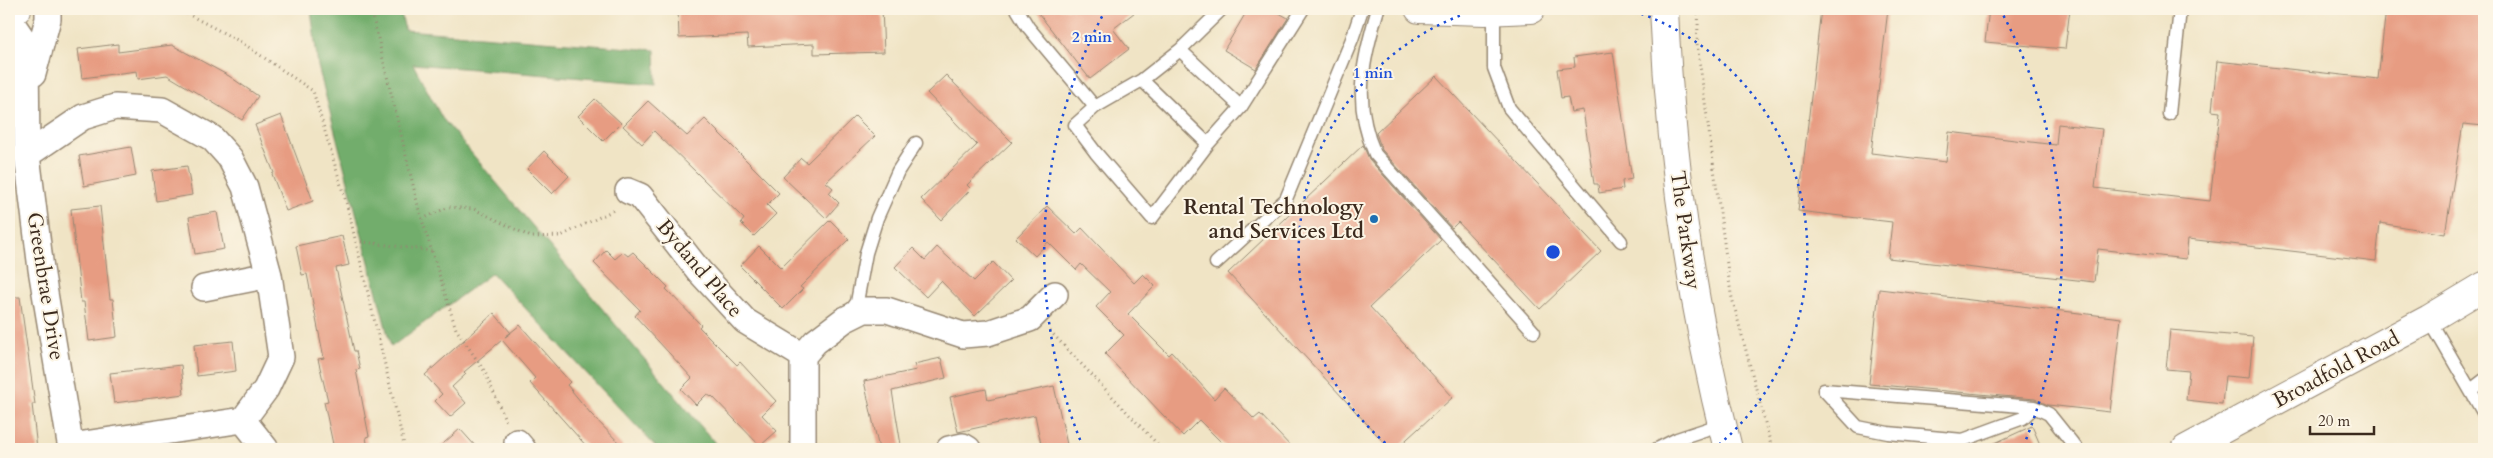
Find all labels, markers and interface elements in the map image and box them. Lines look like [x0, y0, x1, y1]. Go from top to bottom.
text: 2 min [1072, 27, 1112, 47]
text: 1 min [1353, 63, 1393, 83]
street label: The Parkway [1663, 169, 1708, 291]
place label: Rental Technology and Services Ltd [1183, 193, 1364, 246]
street label: Greenbrae Drive [20, 210, 72, 362]
street label: Bydand Place [650, 213, 749, 324]
marker: Rental Technology and Services Ltd [1368, 213, 1380, 225]
centre of rings [1544, 243, 1562, 261]
street label: Broadfold Road [2268, 324, 2405, 415]
scale bar [2310, 403, 2374, 435]
text: 20 m [2318, 411, 2350, 431]

